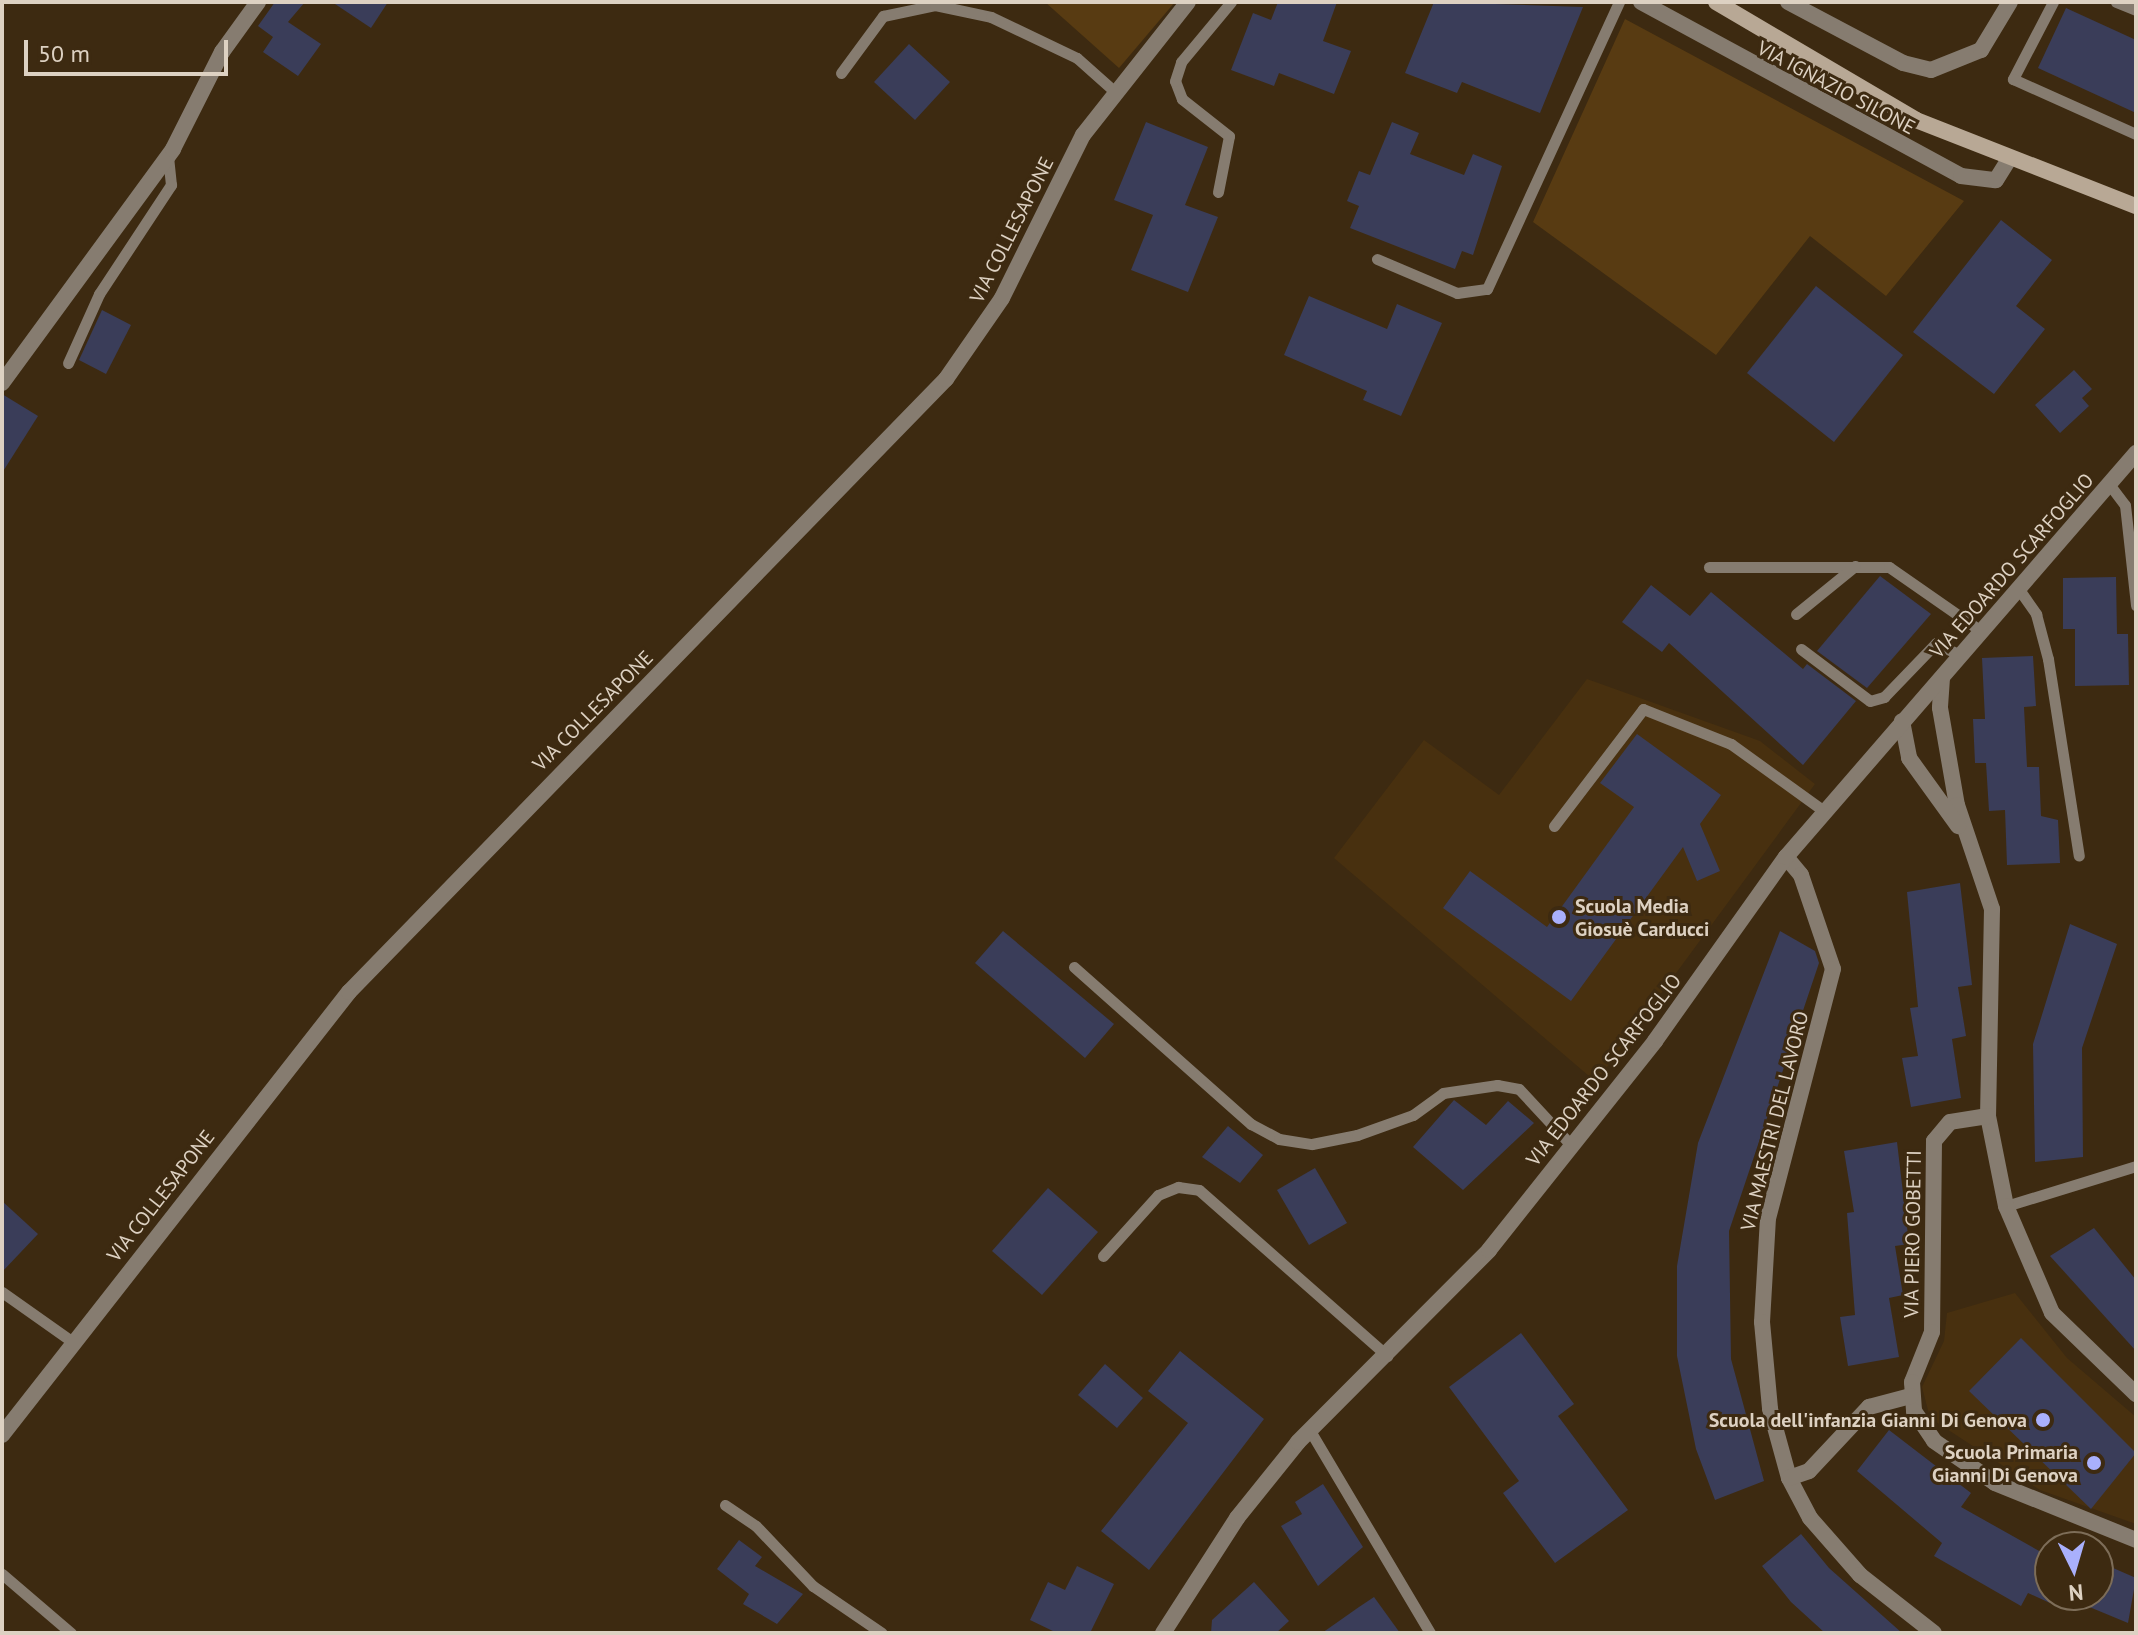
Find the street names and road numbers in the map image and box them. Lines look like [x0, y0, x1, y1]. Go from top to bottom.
street label: VIA IGNAZIO SILONE [1753, 36, 1919, 140]
street label: VIA COLLESAPONE [965, 153, 1059, 307]
street label: VIA EDOARDO SCARFOGLIO [1925, 468, 2099, 664]
street label: VIA COLLESAPONE [528, 646, 658, 776]
street label: VIA EDOARDO SCARFOGLIO [1521, 969, 1687, 1171]
street label: VIA MAESTRI DEL LAVORO [1736, 1008, 1814, 1234]
street label: VIA COLLESAPONE [102, 1125, 220, 1267]
street label: VIA PIERO GOBETTI [1900, 1149, 1926, 1319]

